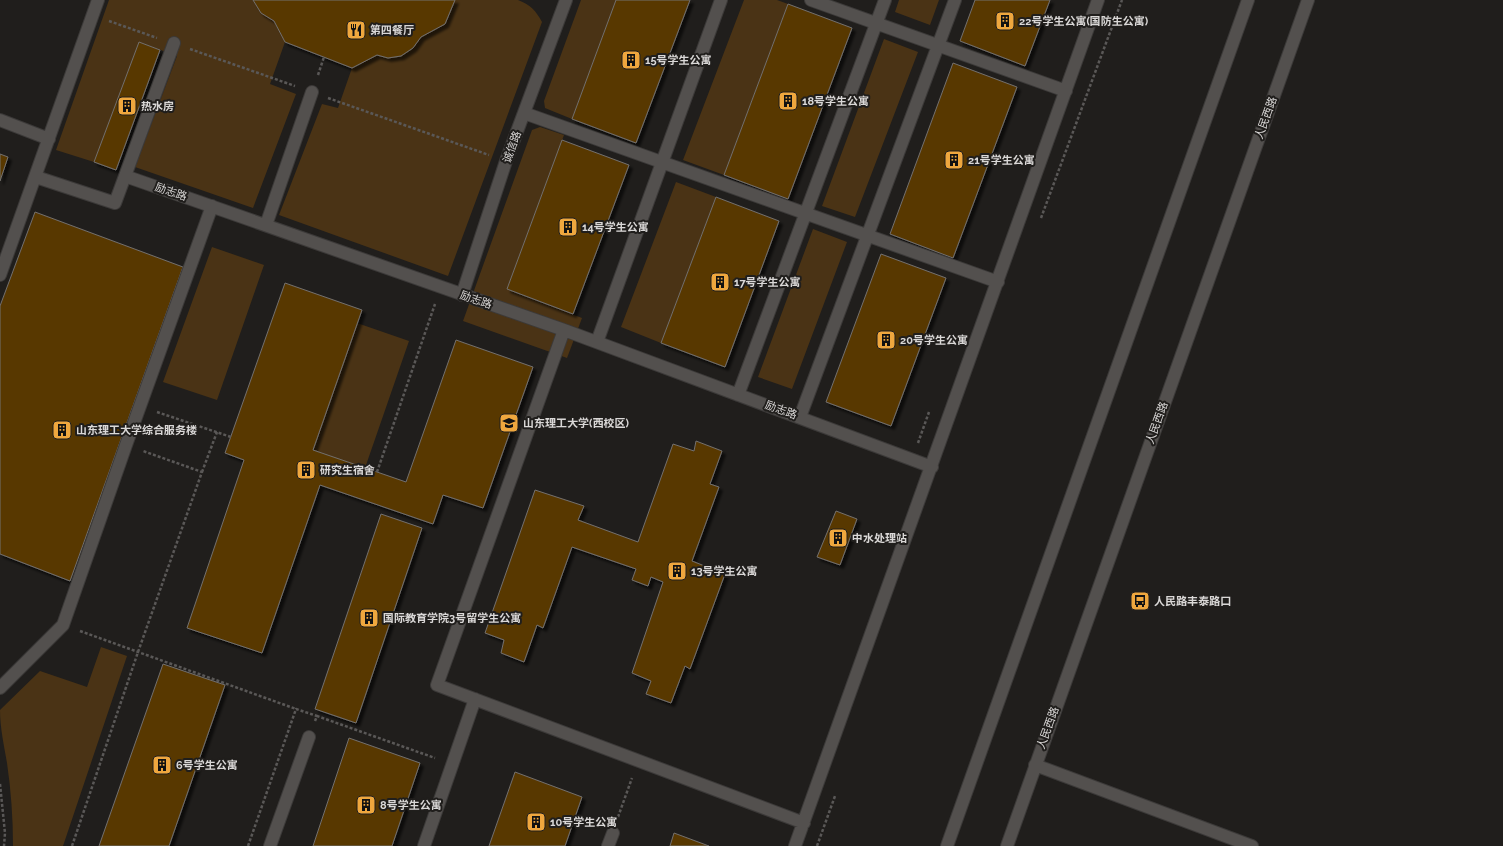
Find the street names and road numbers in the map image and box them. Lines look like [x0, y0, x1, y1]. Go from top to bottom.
street label: 人民西路 [1252, 95, 1280, 141]
street label: 诚信路 [500, 129, 524, 165]
street label: 励志路 [153, 180, 189, 204]
street label: 励志路 [458, 288, 494, 312]
street label: 励志路 [763, 398, 799, 422]
street label: 人民西路 [1143, 400, 1171, 446]
street label: 人民西路 [1034, 705, 1062, 751]

